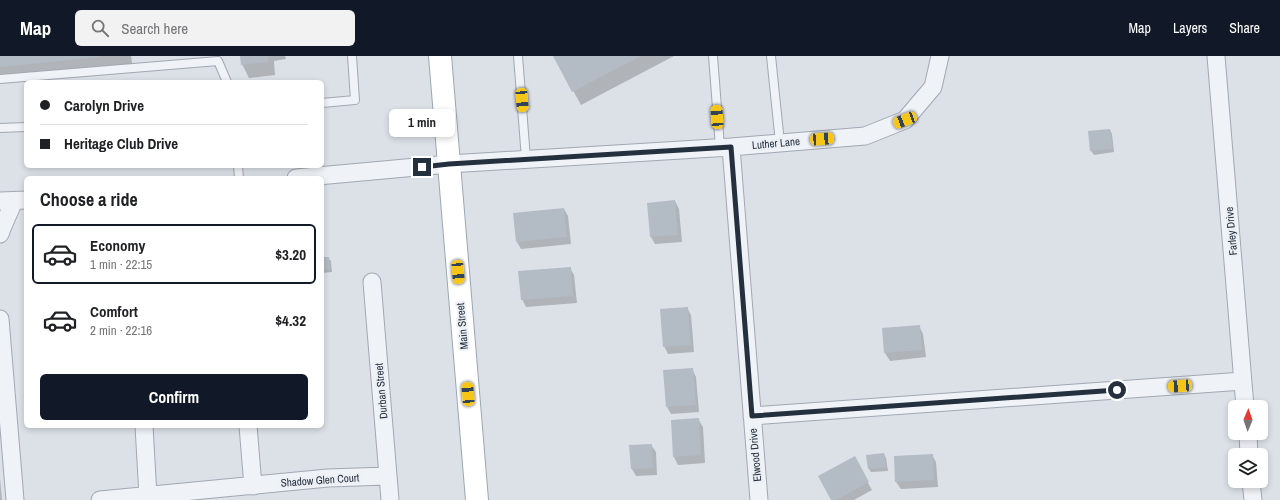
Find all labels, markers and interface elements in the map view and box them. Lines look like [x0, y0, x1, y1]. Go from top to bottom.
search box [75, 10, 355, 46]
text: Map [20, 15, 51, 41]
icon: search [89, 17, 111, 39]
text: Search here [121, 18, 188, 39]
text: Map [1129, 19, 1151, 37]
text: Layers [1173, 19, 1207, 37]
text: Share [1229, 19, 1260, 37]
car [515, 88, 529, 112]
text: Carolyn Drive [64, 95, 144, 116]
car [710, 105, 724, 129]
callout: 1 min [389, 109, 455, 137]
car [892, 110, 918, 130]
text: 1 min [408, 114, 436, 131]
car [810, 132, 834, 146]
text: Heritage Club Drive [64, 133, 178, 154]
street label: Luther Lane [751, 134, 801, 152]
route end [413, 158, 431, 176]
text: Choose a ride [40, 187, 138, 212]
street label: Farley Drive [1222, 206, 1240, 256]
text: Economy [90, 235, 145, 256]
icon: car [42, 236, 78, 272]
text: $3.20 [275, 244, 306, 265]
text: 1 min · 22:15 [90, 256, 152, 273]
car [451, 260, 465, 284]
text: Comfort [90, 301, 138, 322]
icon: car [42, 302, 78, 338]
street label: Main Street [453, 302, 471, 350]
text: $4.32 [275, 310, 306, 331]
text: 2 min · 22:16 [90, 322, 152, 339]
street label: Durban Street [372, 362, 390, 420]
button: Confirm [40, 374, 308, 420]
car [1168, 379, 1192, 393]
route start [1108, 381, 1126, 399]
car [461, 382, 475, 406]
north arrow [1228, 400, 1268, 440]
map controls [1228, 400, 1268, 488]
street label: Elwood Drive [746, 428, 764, 482]
button: layers [1228, 448, 1268, 488]
street label: Shadow Glen Court [280, 470, 360, 490]

